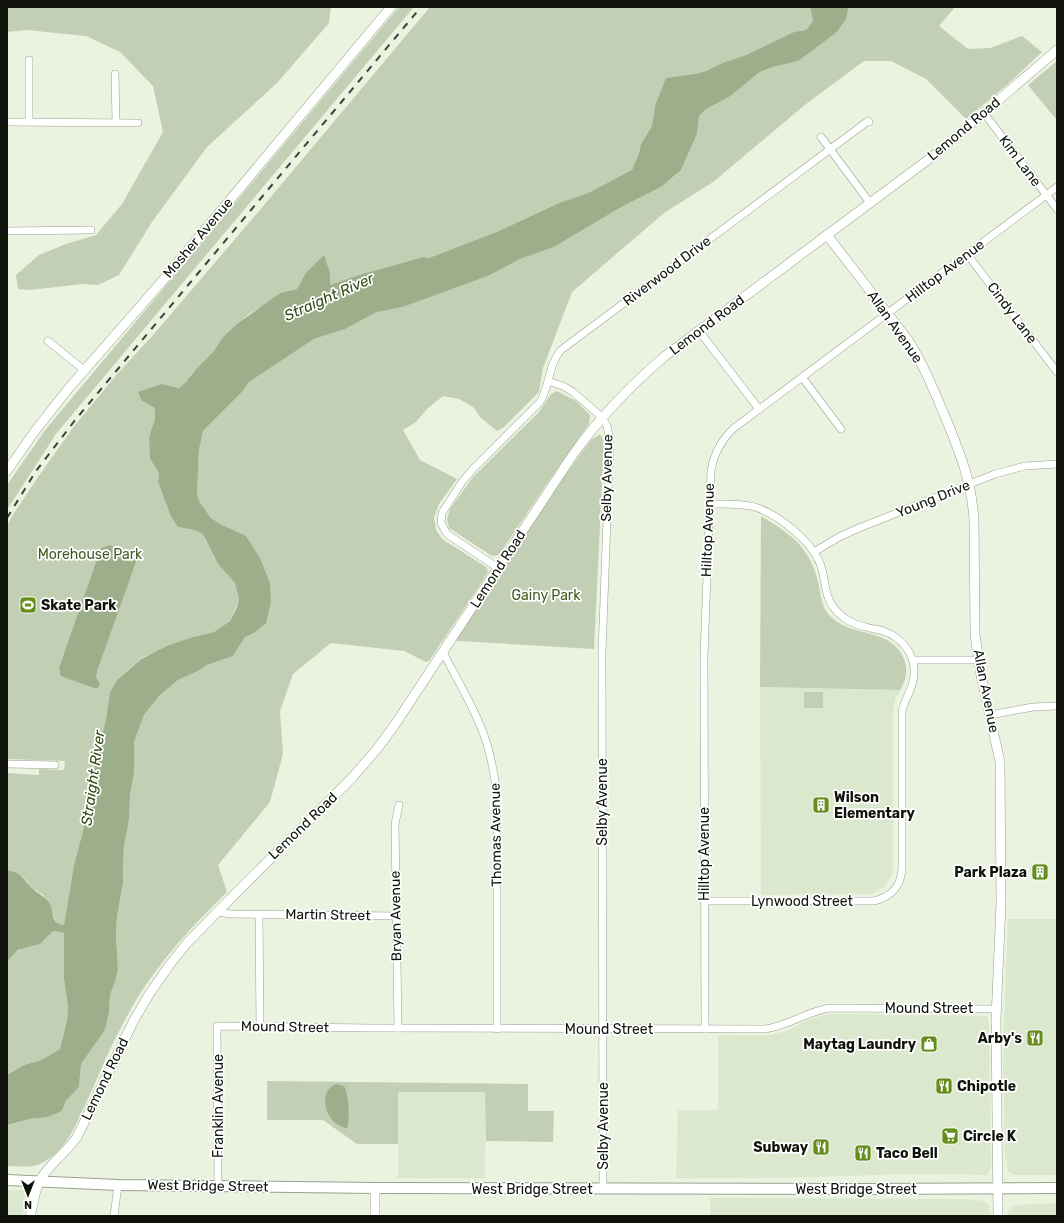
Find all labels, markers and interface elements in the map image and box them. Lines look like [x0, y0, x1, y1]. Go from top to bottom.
street label: Lemond Road [924, 94, 1004, 164]
street label: Kim Lane [995, 132, 1045, 190]
street label: Mosher Avenue [159, 194, 237, 282]
street label: Riverwood Drive [620, 232, 714, 310]
street label: Hilltop Avenue [902, 236, 988, 306]
water label: Straight River [281, 269, 378, 325]
street label: Cindy Lane [983, 279, 1041, 347]
street label: Allan Avenue [864, 288, 926, 367]
street label: Lemond Road [666, 291, 748, 359]
street label: Selby Avenue [598, 434, 616, 522]
street label: Young Drive [894, 476, 973, 522]
street label: Hilltop Avenue [698, 483, 718, 577]
street label: Lemond Road [467, 527, 529, 611]
park label: Morehouse Park [38, 546, 143, 563]
park label: Gainy Park [512, 587, 581, 604]
sports icon: Skate Park [18, 595, 38, 615]
place label: Skate Park [41, 597, 117, 614]
street label: Allan Avenue [970, 648, 1002, 734]
water label: Straight River [77, 728, 109, 827]
street label: Selby Avenue [594, 758, 611, 846]
street label: Thomas Avenue [487, 783, 505, 887]
street label: Lemond Road [265, 789, 341, 863]
place label: Wilson Elementary [834, 789, 915, 822]
building icon: Wilson Elementary [811, 795, 831, 815]
street label: Hilltop Avenue [696, 807, 713, 901]
building icon: Park Plaza [1030, 862, 1050, 882]
place label: Park Plaza [954, 864, 1027, 881]
street label: Bryan Avenue [387, 870, 405, 961]
street label: Lynwood Street [751, 893, 854, 910]
street label: Martin Street [285, 906, 371, 924]
street label: Mound Street [885, 1000, 974, 1017]
street label: Mound Street [241, 1018, 330, 1036]
street label: Mound Street [565, 1021, 654, 1038]
restaurant icon: Arby's [1025, 1028, 1045, 1048]
place label: Arby's [978, 1030, 1022, 1047]
shop icon: Maytag Laundry [919, 1034, 939, 1054]
street label: Lemond Road [78, 1035, 132, 1123]
place label: Maytag Laundry [803, 1036, 917, 1053]
street label: Franklin Avenue [210, 1054, 227, 1158]
restaurant icon: Chipotle [934, 1076, 954, 1096]
place label: Chipotle [957, 1078, 1016, 1095]
street label: Selby Avenue [595, 1082, 612, 1170]
supermarket icon: Circle K [940, 1126, 960, 1146]
place label: Circle K [963, 1128, 1017, 1145]
restaurant icon: Subway [811, 1137, 831, 1157]
place label: Subway [753, 1139, 809, 1156]
restaurant icon: Taco Bell [853, 1143, 873, 1163]
place label: Taco Bell [876, 1145, 938, 1162]
north arrow [8, 1175, 48, 1215]
street label: West Bridge Street [147, 1176, 269, 1196]
street label: West Bridge Street [471, 1181, 593, 1198]
street label: West Bridge Street [795, 1181, 917, 1198]
text: N [24, 1198, 32, 1211]

